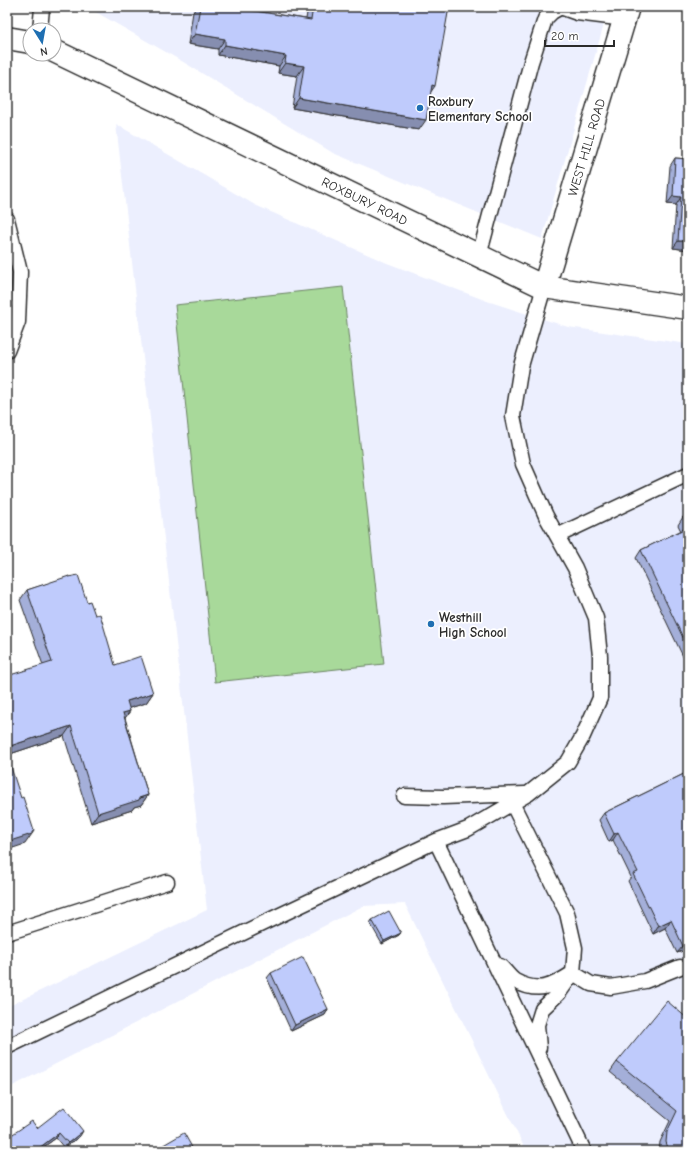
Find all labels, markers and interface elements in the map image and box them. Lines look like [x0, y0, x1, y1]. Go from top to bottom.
north arrow [22, 22, 62, 62]
scale bar [545, 22, 614, 48]
text: 20 m [551, 29, 579, 43]
text: N [39, 44, 49, 58]
place label: Roxbury Elementary School [428, 94, 532, 124]
street label: WEST HILL ROAD [565, 97, 608, 198]
marker: Roxbury Elementary School [415, 103, 425, 113]
street label: ROXBURY ROAD [319, 174, 410, 228]
place label: Westhill High School [439, 610, 507, 640]
marker: Westhill High School [426, 619, 436, 629]

